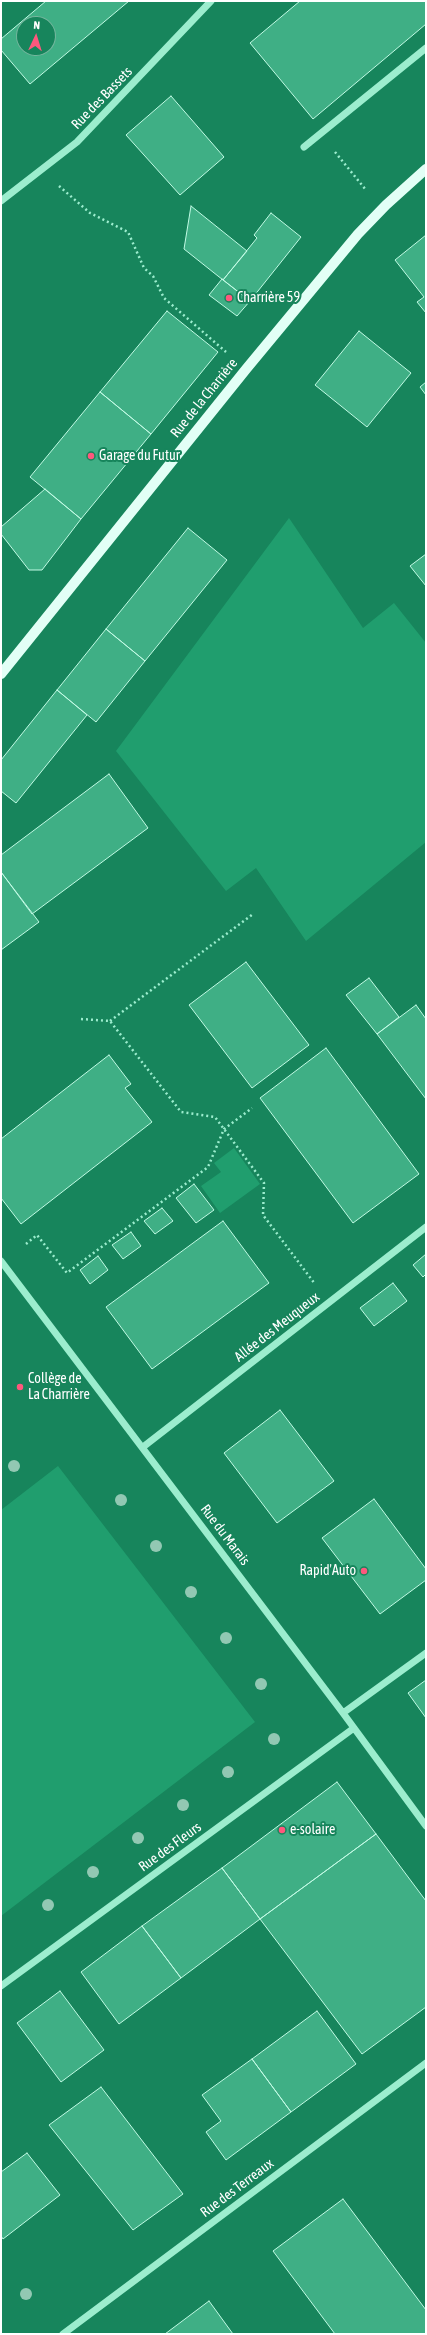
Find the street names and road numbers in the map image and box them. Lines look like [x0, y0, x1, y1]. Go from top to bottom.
street label: Rue des Bassets [68, 63, 136, 133]
street label: Rue de la Charrière [167, 355, 241, 441]
street label: Allée des Meuqueux [231, 1289, 323, 1365]
street label: Rue du Marais [197, 1501, 253, 1569]
street label: Rue des Fleurs [135, 1819, 205, 1875]
street label: Rue des Terreaux [197, 2155, 277, 2221]

